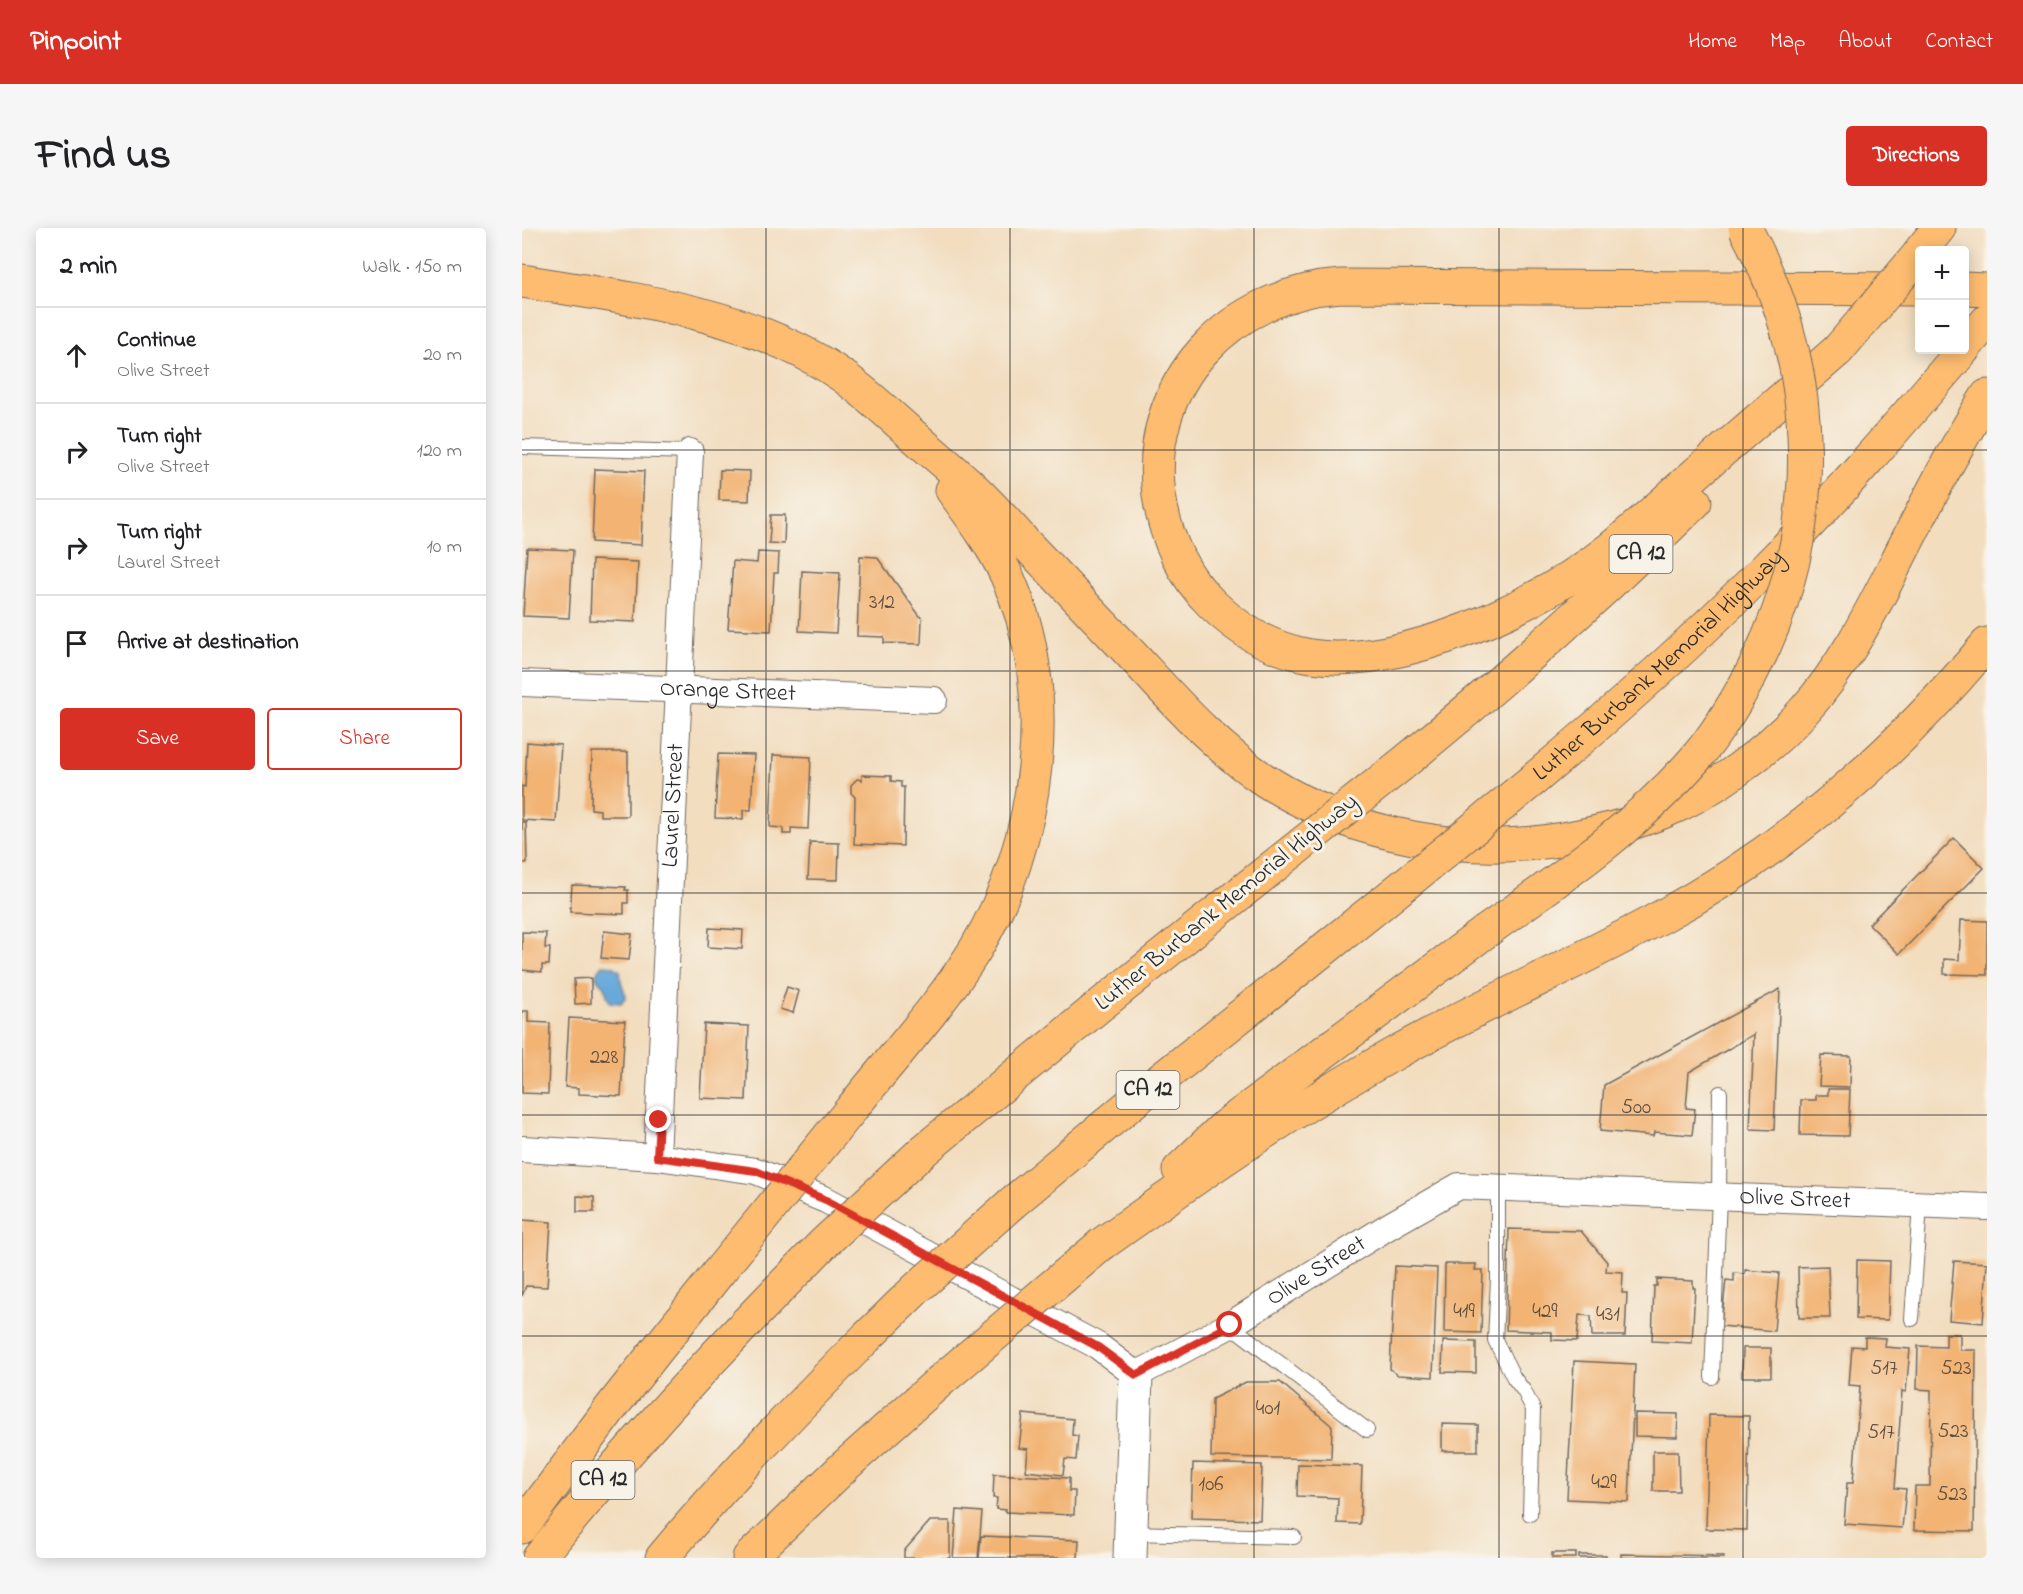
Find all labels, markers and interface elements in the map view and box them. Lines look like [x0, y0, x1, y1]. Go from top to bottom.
text: Pinpoint [30, 22, 121, 63]
text: Home [1688, 27, 1737, 57]
text: Map [1770, 27, 1805, 57]
text: About [1838, 27, 1892, 57]
text: Contact [1925, 27, 1993, 57]
text: Find us [36, 126, 171, 187]
button: Directions [1846, 126, 1987, 186]
map controls [1915, 246, 1969, 354]
button: + [1915, 246, 1969, 300]
text: 2 min [60, 248, 117, 286]
text: Walk · 150 m [362, 253, 462, 282]
button: − [1915, 300, 1969, 354]
text: Continue [117, 325, 196, 357]
icon: ahead [60, 339, 93, 372]
text: 20 m [423, 341, 462, 370]
text: Olive Street [117, 357, 210, 386]
text: Turn right [117, 421, 202, 453]
icon: right [60, 435, 93, 468]
text: 120 m [417, 437, 462, 466]
text: Olive Street [117, 453, 210, 482]
text: Turn right [117, 517, 202, 549]
icon: right [60, 531, 93, 564]
text: 10 m [426, 533, 462, 562]
road number: CA 12 [1610, 535, 1672, 573]
street label: Luther Burbank Memorial Highway [1525, 541, 1793, 790]
text: Laurel Street [117, 549, 221, 578]
house number: 312 [869, 588, 895, 618]
icon: arrive [60, 627, 93, 660]
text: Arrive at destination [117, 627, 299, 659]
street label: Orange Street [659, 671, 797, 712]
button: Save [60, 708, 255, 770]
button: Share [267, 708, 462, 770]
street label: Laurel Street [653, 742, 694, 868]
street label: Luther Burbank Memorial Highway [1088, 786, 1367, 1021]
house number: 228 [590, 1043, 618, 1073]
road number: CA 12 [1116, 1071, 1180, 1109]
house number: 500 [1621, 1093, 1651, 1123]
route end [645, 1106, 671, 1132]
street label: Olive Street [1738, 1180, 1851, 1219]
street label: Olive Street [1260, 1227, 1373, 1315]
house number: 419 [1453, 1297, 1476, 1327]
house number: 429 [1532, 1297, 1558, 1327]
house number: 431 [1596, 1300, 1620, 1330]
route start [1216, 1311, 1242, 1337]
house number: 517 [1870, 1354, 1898, 1384]
house number: 523 [1940, 1354, 1972, 1384]
house number: 401 [1256, 1394, 1281, 1424]
house number: 523 [1937, 1417, 1969, 1447]
house number: 517 [1867, 1418, 1895, 1448]
road number: CA 12 [572, 1461, 634, 1499]
house number: 429 [1591, 1468, 1617, 1498]
house number: 106 [1199, 1470, 1224, 1500]
house number: 523 [1936, 1480, 1968, 1510]

